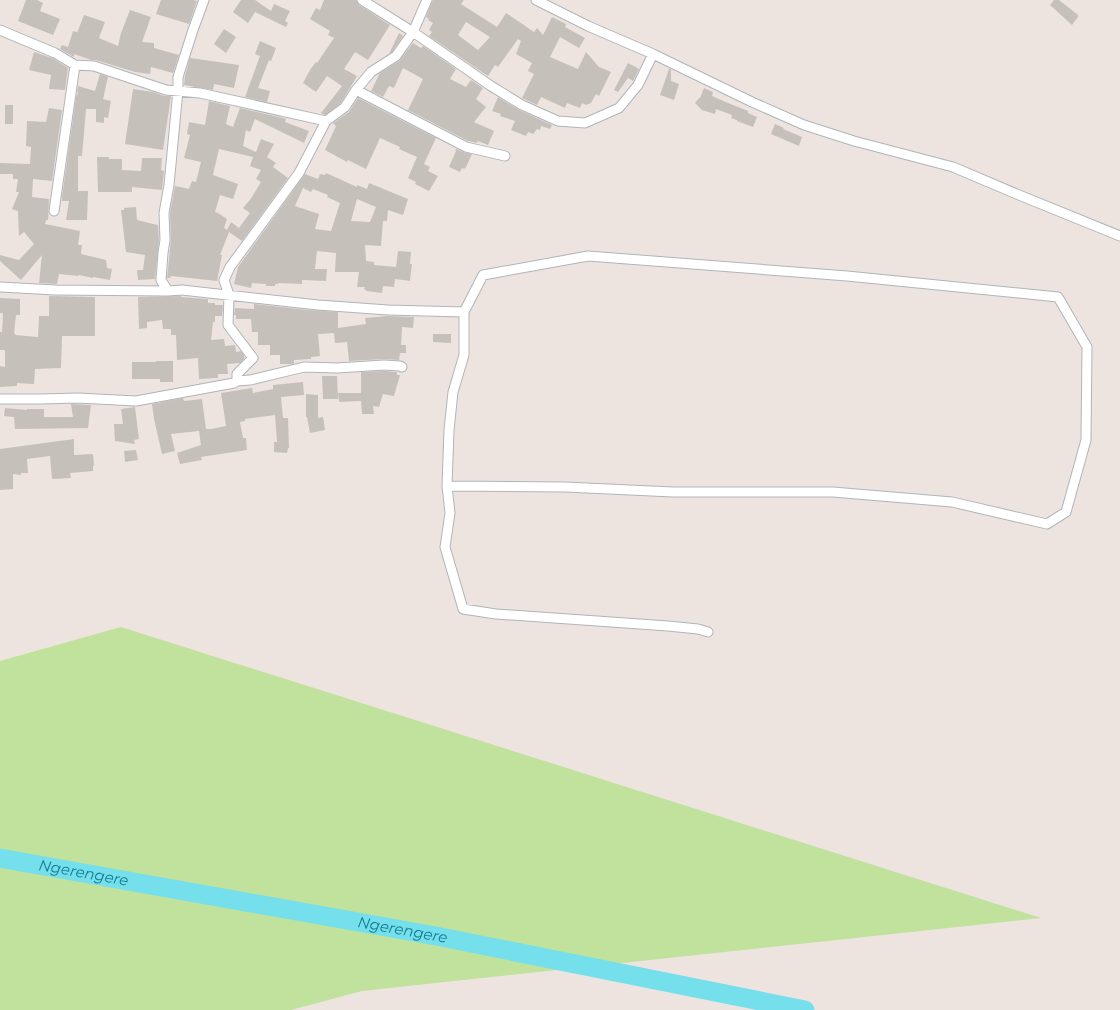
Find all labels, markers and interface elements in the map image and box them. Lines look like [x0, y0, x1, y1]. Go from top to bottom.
water label: Ngerengere [37, 855, 130, 890]
water label: Ngerengere [356, 912, 449, 947]

